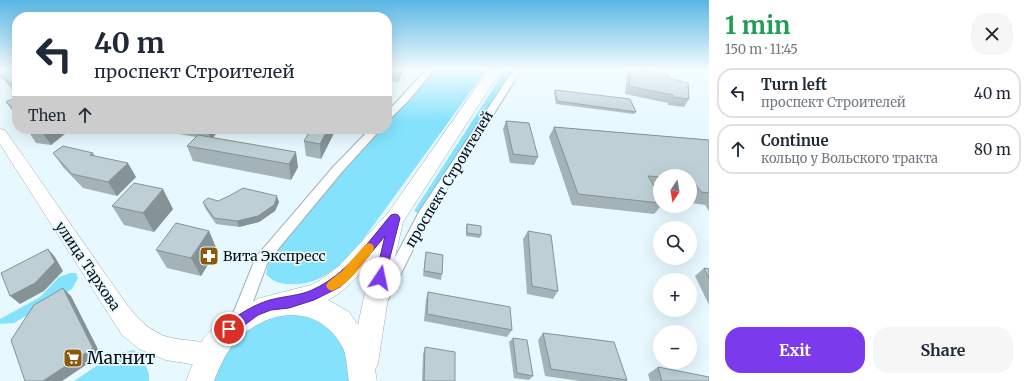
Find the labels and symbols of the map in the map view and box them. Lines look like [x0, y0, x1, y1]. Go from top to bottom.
street label: проспект Строителей [401, 107, 497, 250]
north arrow [653, 169, 697, 213]
street label: улица Тархова [52, 218, 125, 314]
pharmacy icon: Вита Экспресс [198, 245, 220, 267]
place label: Вита Экспресс [223, 247, 326, 265]
position arrow [359, 257, 401, 299]
pin [212, 312, 246, 346]
supermarket icon: Магнит [62, 347, 84, 369]
place label: Магнит [87, 347, 155, 369]

